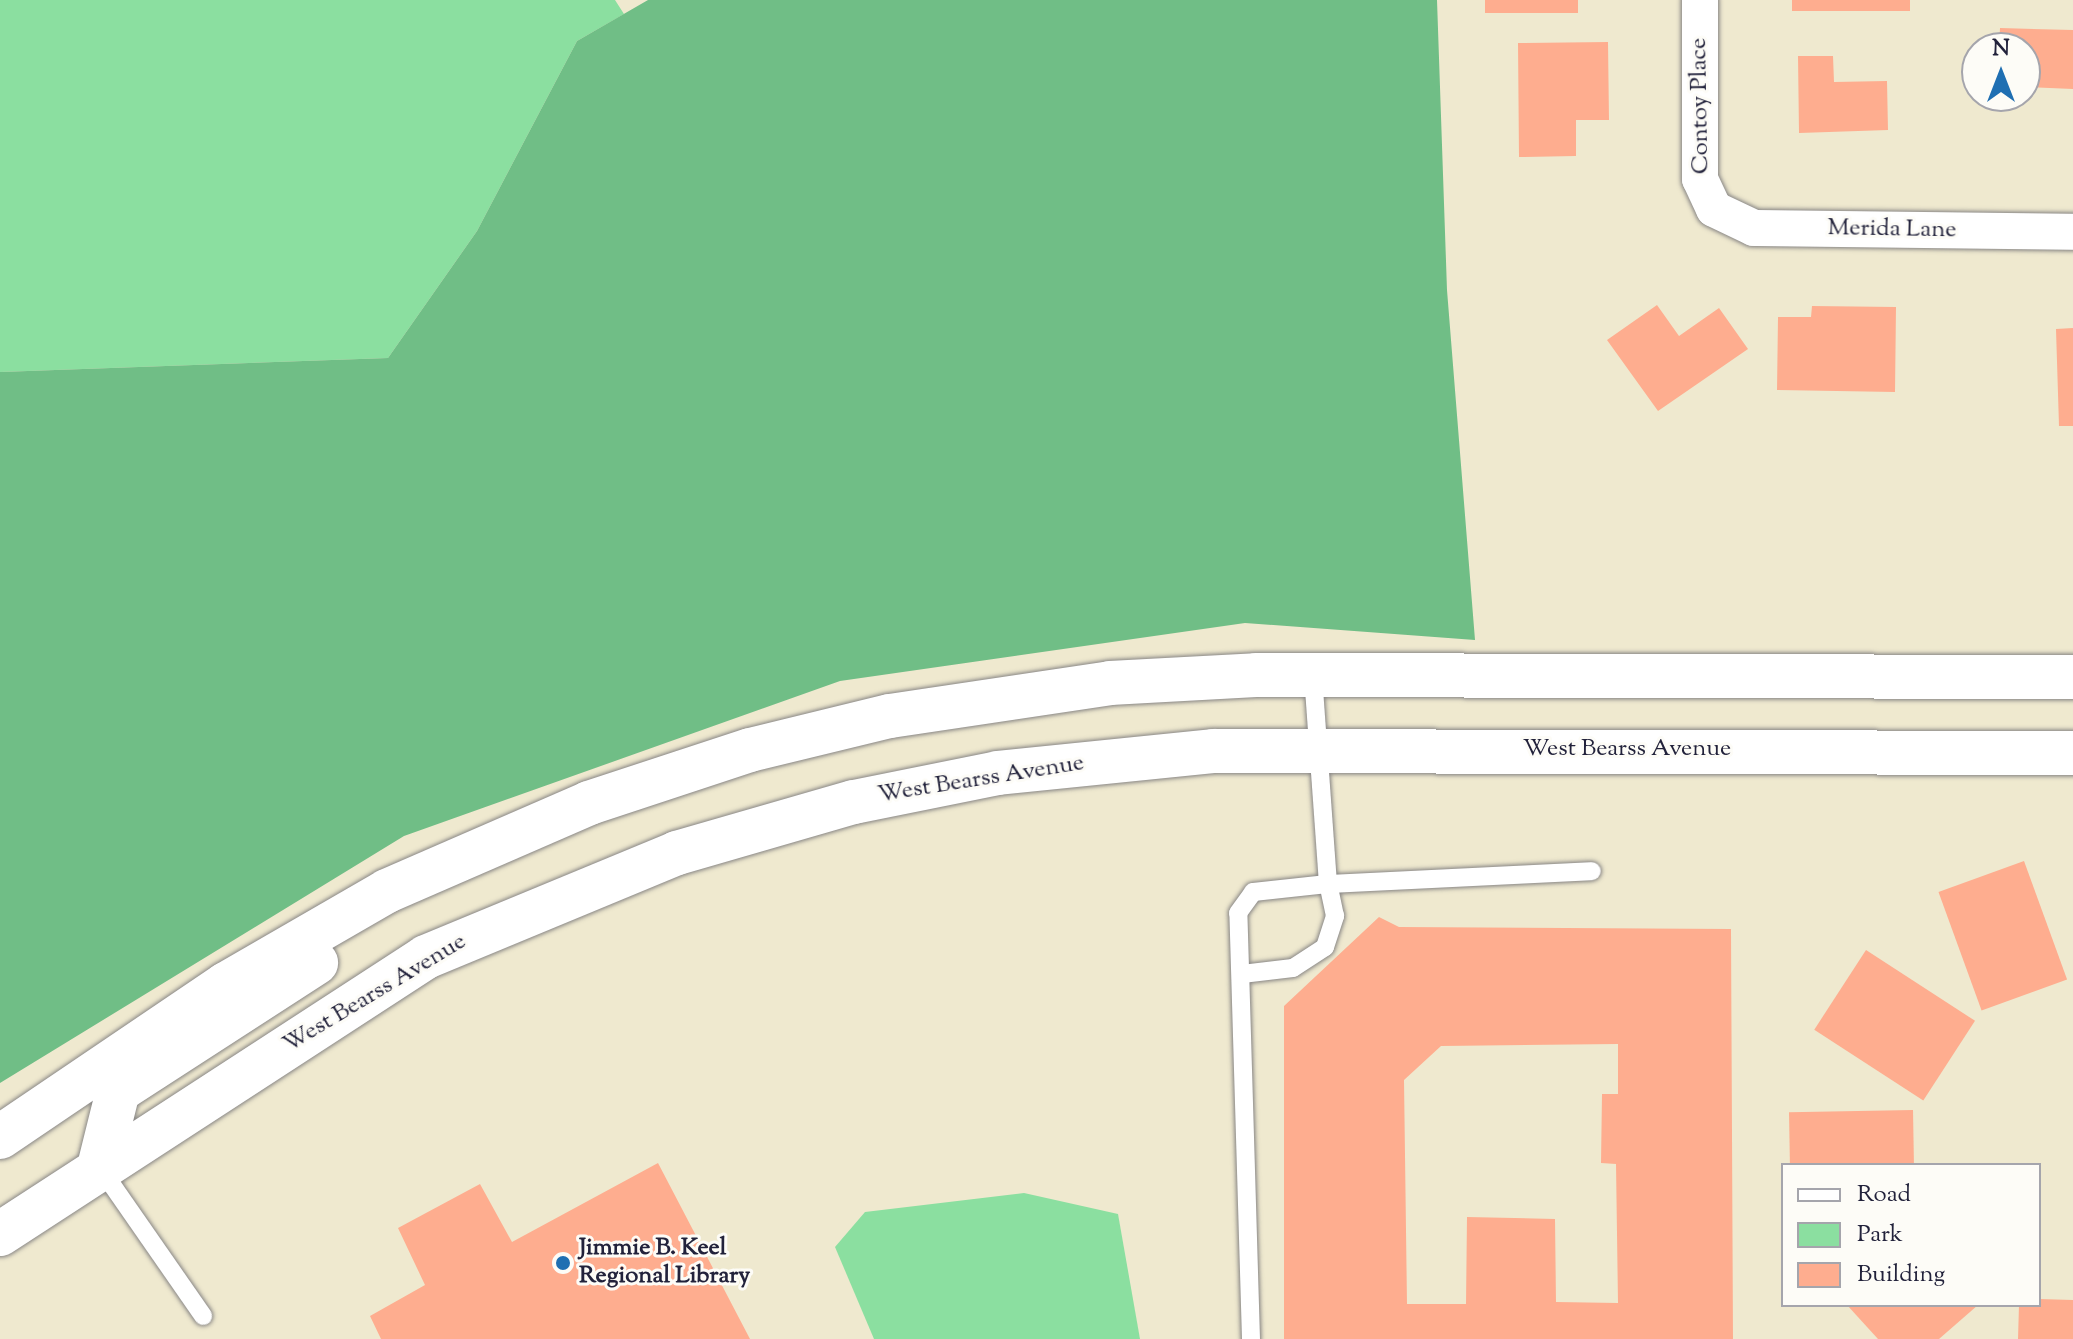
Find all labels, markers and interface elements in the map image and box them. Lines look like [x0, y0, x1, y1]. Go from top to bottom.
north arrow [1961, 32, 2041, 112]
text: N [1992, 34, 2010, 66]
street label: Contoy Place [1685, 38, 1717, 174]
street label: Merida Lane [1827, 214, 1957, 246]
street label: West Bearss Avenue [1523, 736, 1731, 764]
street label: West Bearss Avenue [876, 749, 1086, 811]
street label: West Bearss Avenue [278, 928, 472, 1060]
legend [1781, 1163, 2041, 1307]
text: Road [1857, 1178, 1911, 1212]
text: Park [1857, 1218, 1903, 1252]
place label: Jimmie B. Keel Regional Library [579, 1235, 750, 1291]
marker: Jimmie B. Keel Regional Library [554, 1254, 572, 1272]
text: Building [1857, 1258, 1945, 1292]

